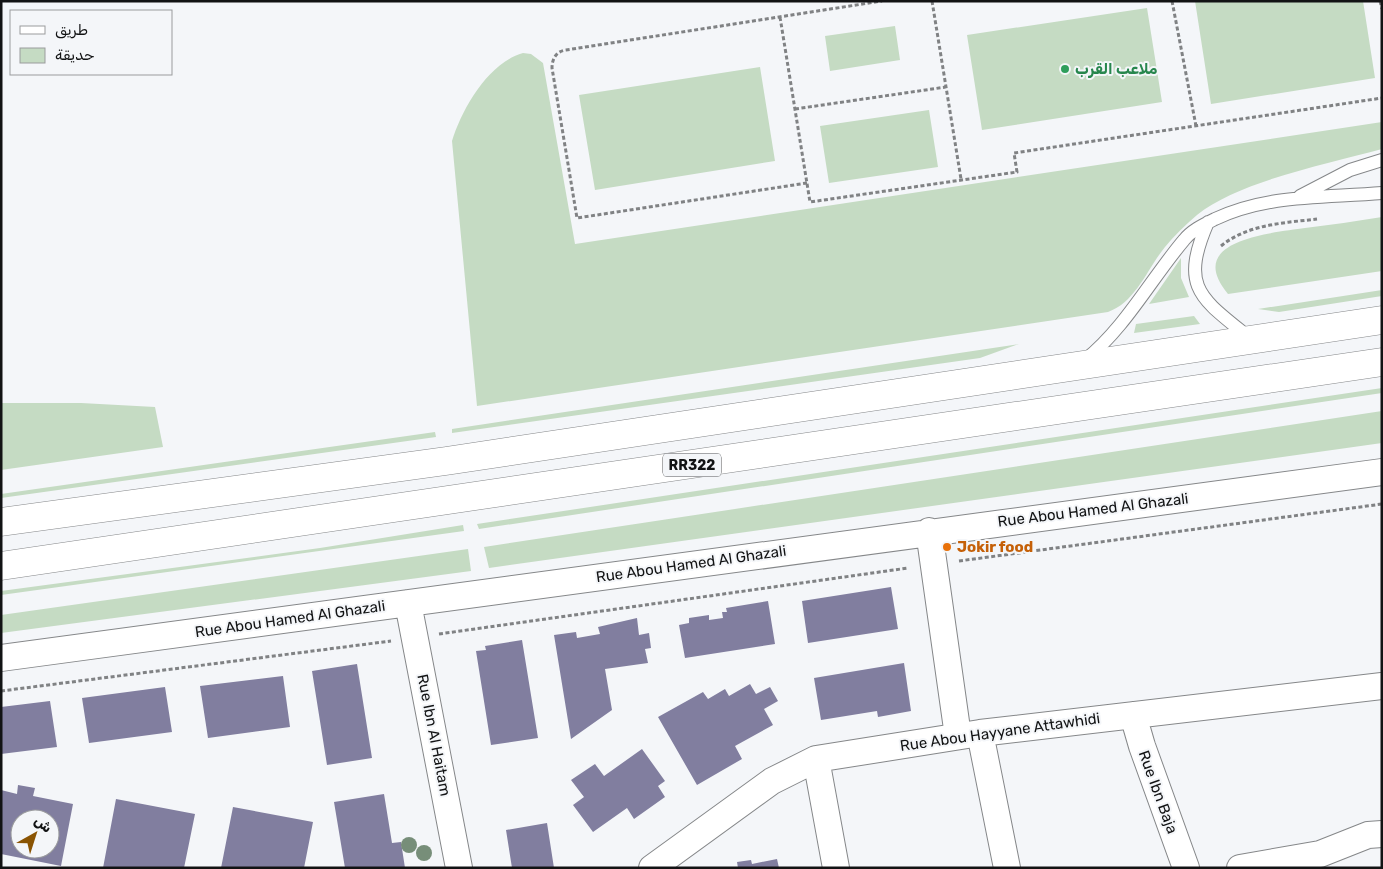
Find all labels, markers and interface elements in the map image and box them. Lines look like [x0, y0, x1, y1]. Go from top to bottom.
legend [10, 10, 172, 75]
text: طريق [55, 21, 88, 39]
text: حديقة [55, 46, 95, 64]
place label: ملاعب القرب [1075, 60, 1158, 78]
marker: ملاعب القرب [1059, 63, 1071, 75]
road number: RR322 [663, 454, 721, 476]
street label: Rue Abou Hamed Al Ghazali [997, 489, 1189, 531]
place label: Jokir food [957, 538, 1033, 556]
marker: Jokir food [941, 541, 953, 553]
street label: Rue Abou Hamed Al Ghazali [595, 542, 787, 586]
street label: Rue Abou Hamed Al Ghazali [194, 597, 386, 641]
street label: Rue Ibn Al Haitam [413, 673, 455, 797]
street label: Rue Abou Hayyane Attawhidi [899, 709, 1101, 755]
street label: Rue Ibn Baja [1135, 748, 1181, 836]
north arrow [10, 809, 60, 859]
text: ش [31, 812, 55, 837]

